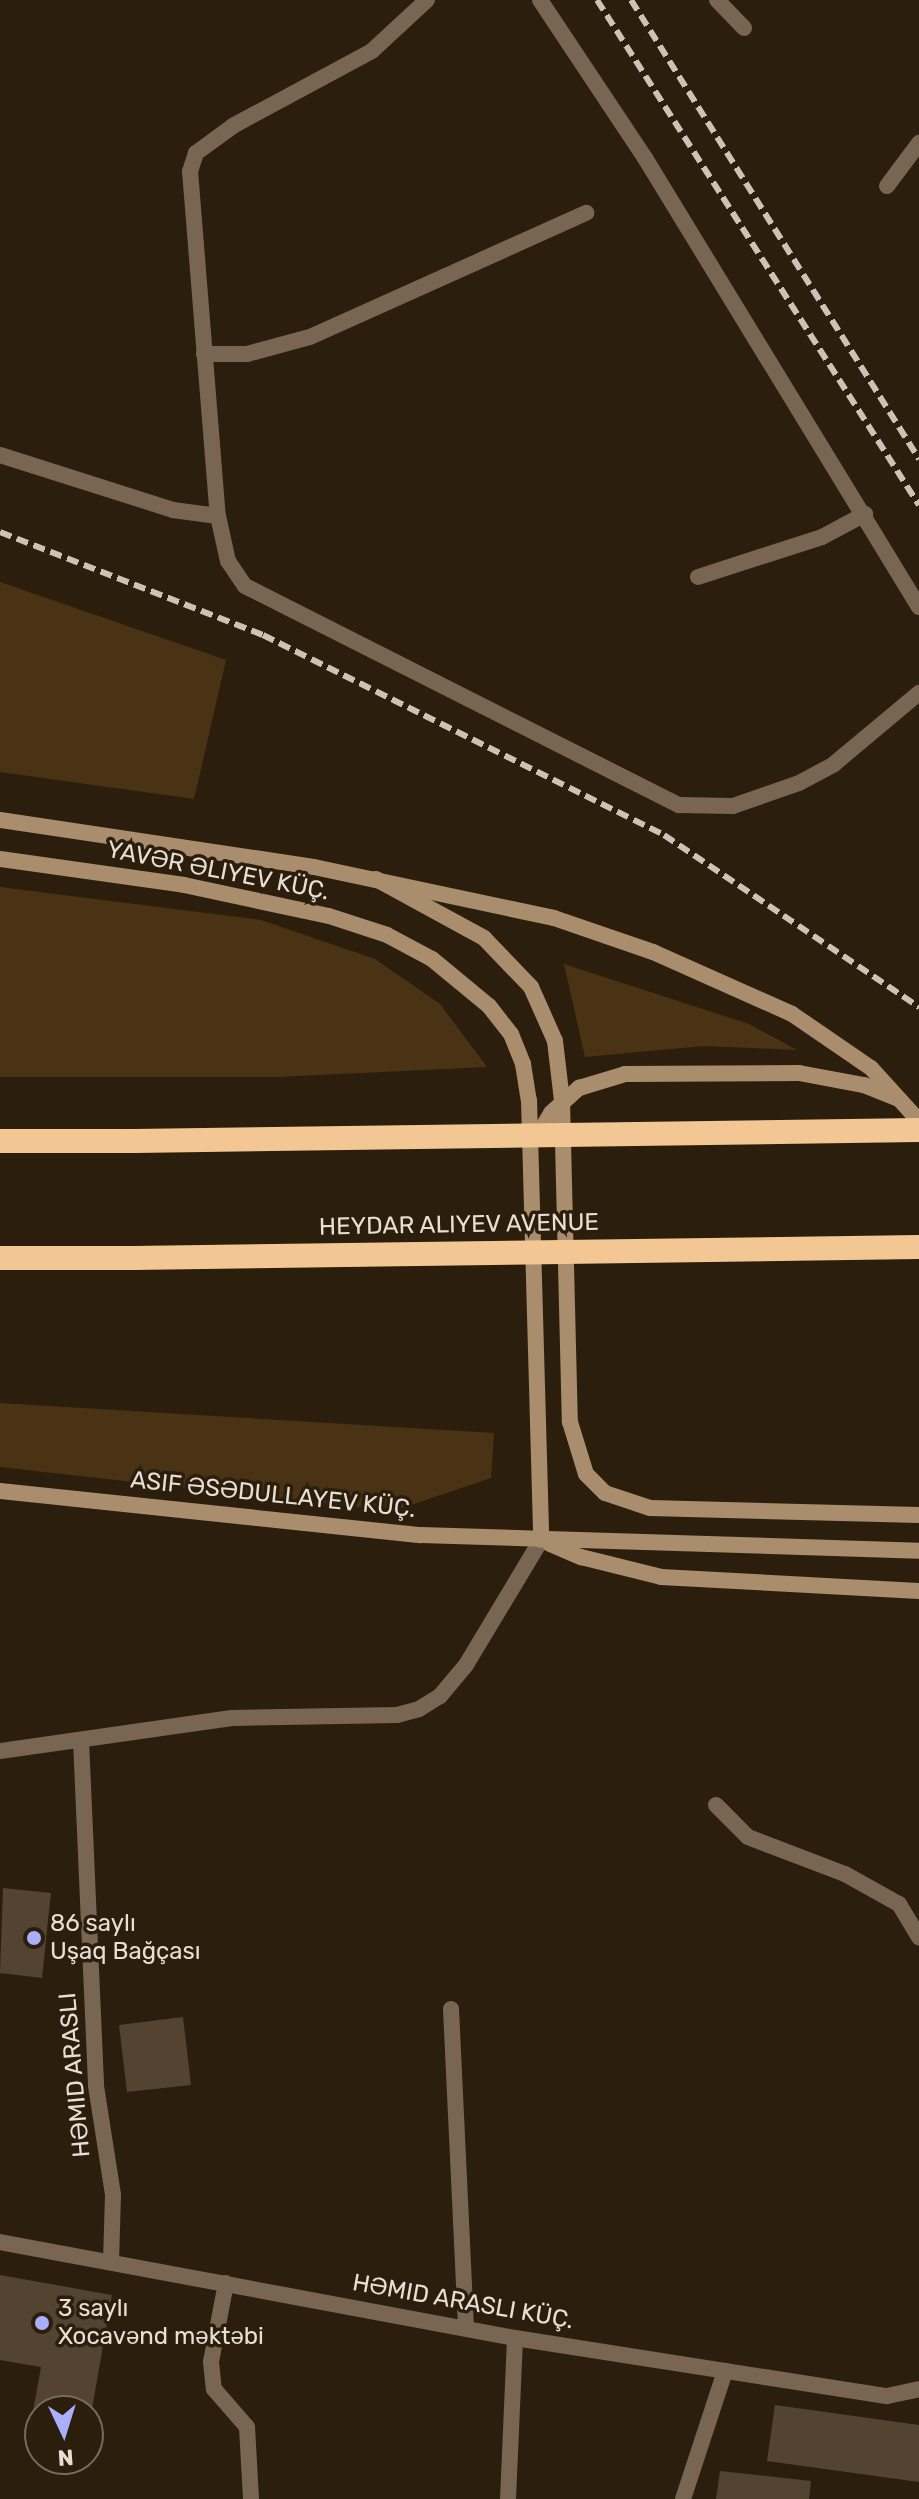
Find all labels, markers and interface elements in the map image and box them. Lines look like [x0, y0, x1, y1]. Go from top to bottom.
street label: YAVƏR ƏLIYEV KÜÇ. [104, 835, 332, 907]
street label: HEYDAR ALIYEV AVENUE [318, 1208, 600, 1242]
street label: ASIF ƏSƏDULLAYEV KÜÇ. [129, 1466, 417, 1524]
place label: 86 saylı Uşaq Bağçası [50, 1910, 201, 1966]
marker: 86 saylı Uşaq Bağçası [25, 1929, 43, 1947]
street label: HƏMID ARASLI [53, 1991, 97, 2159]
street label: HƏMID ARASLI KÜÇ. [350, 2268, 576, 2336]
place label: 3 saylı Xocavənd məktəbi [58, 2295, 264, 2351]
marker: 3 saylı Xocavənd məktəbi [33, 2314, 51, 2332]
north arrow [24, 2395, 104, 2475]
text: N [57, 2443, 74, 2471]

